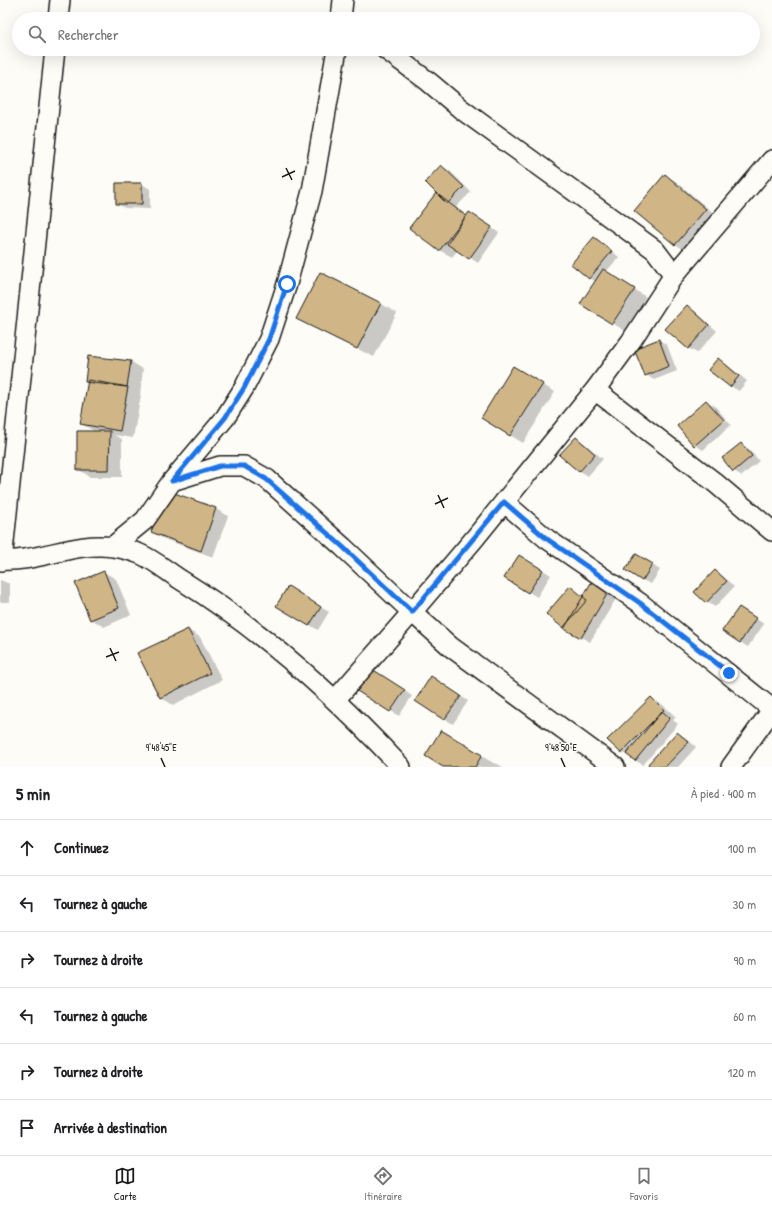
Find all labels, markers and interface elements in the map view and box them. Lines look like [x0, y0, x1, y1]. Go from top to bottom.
search box [12, 12, 760, 56]
icon: search [26, 23, 48, 45]
text: Rechercher [58, 24, 119, 45]
route start [278, 275, 296, 293]
route end [720, 664, 738, 682]
text: 9°48'45"E [145, 741, 177, 754]
text: 9°48'50"E [545, 741, 578, 754]
text: 5 min [16, 782, 50, 805]
text: À pied · 400 m [691, 784, 756, 802]
icon: ahead [16, 837, 38, 859]
text: Continuez [54, 837, 109, 858]
text: 100 m [728, 839, 756, 857]
icon: left [16, 893, 38, 915]
text: Tournez à gauche [54, 893, 147, 914]
text: 30 m [733, 895, 756, 913]
icon: right [16, 949, 38, 971]
text: Tournez à droite [54, 949, 143, 970]
text: 90 m [734, 951, 756, 969]
icon: left [16, 1005, 38, 1027]
text: Tournez à gauche [54, 1005, 147, 1026]
text: 60 m [733, 1007, 756, 1025]
icon: right [16, 1061, 38, 1083]
text: Tournez à droite [54, 1061, 143, 1082]
text: 120 m [728, 1063, 756, 1081]
icon: arrive [16, 1117, 38, 1139]
text: Arrivée à destination [54, 1117, 167, 1138]
tab: Carte [114, 1165, 137, 1203]
tab: Itinéraire [364, 1165, 402, 1203]
tab: Favoris [630, 1165, 658, 1203]

